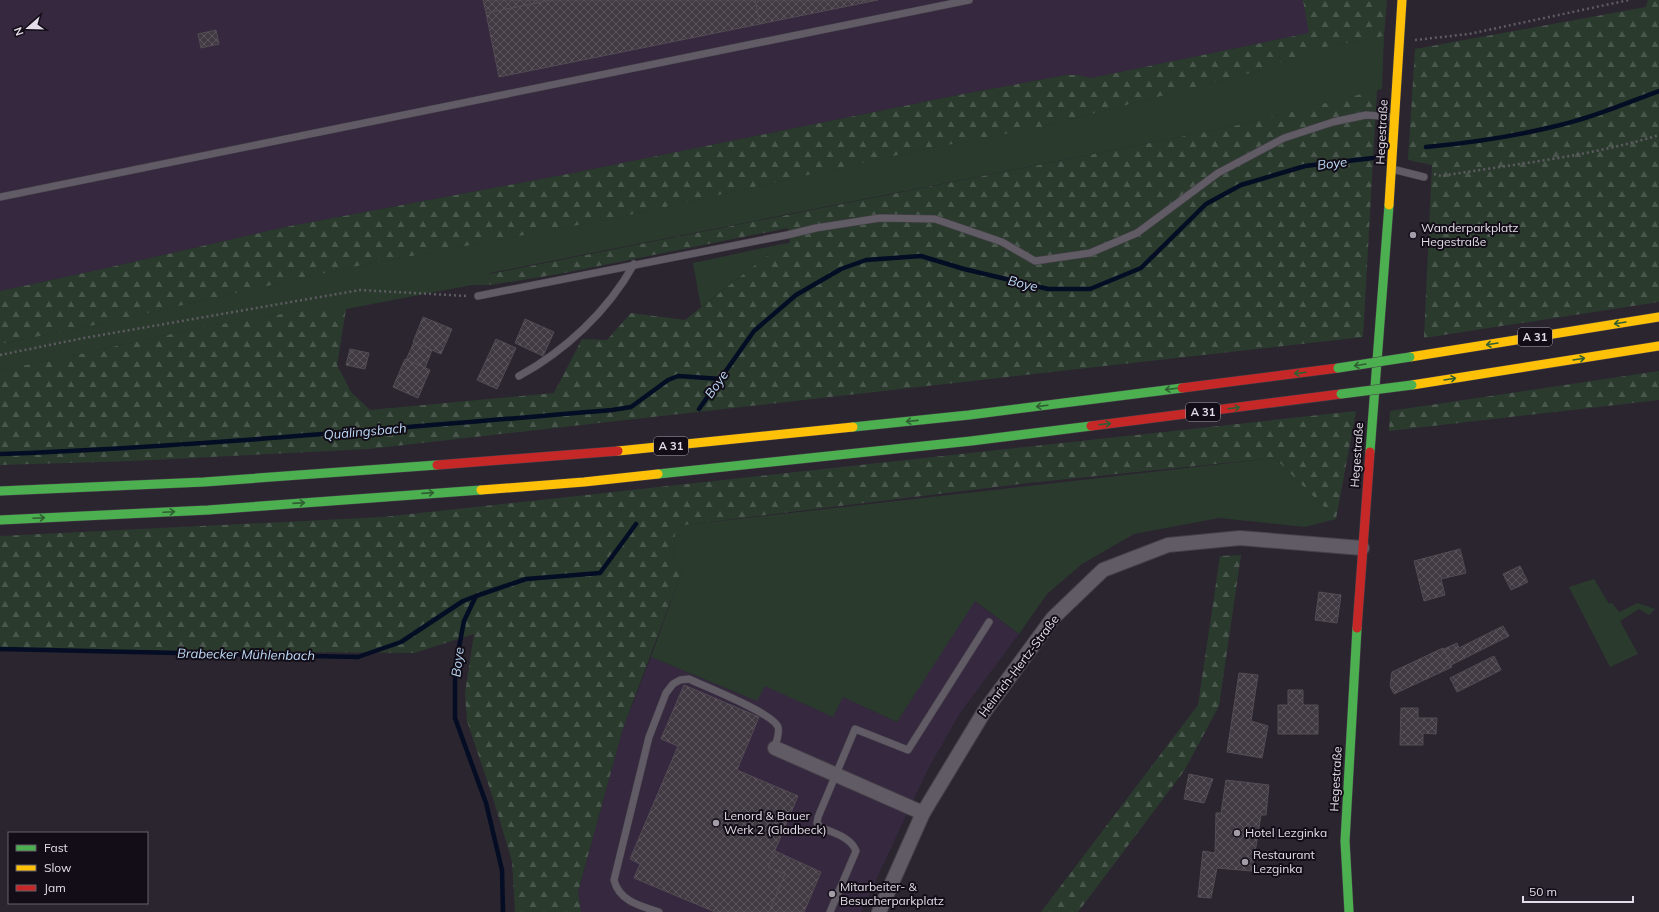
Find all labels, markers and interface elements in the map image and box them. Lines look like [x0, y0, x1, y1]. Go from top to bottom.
north arrow [8, 8, 48, 48]
text: N [11, 25, 27, 38]
street label: Hegestraße [1372, 99, 1391, 165]
water label: Boye [1316, 153, 1348, 173]
place label: Wanderparkplatz Hegestraße [1421, 220, 1519, 249]
marker: Wanderparkplatz Hegestraße [1408, 230, 1418, 240]
water label: Boye [1007, 272, 1039, 294]
one-way arrow [1614, 319, 1627, 327]
road number: A 31 [1518, 328, 1552, 346]
one-way arrow [1486, 340, 1499, 348]
one-way arrow [1572, 355, 1585, 363]
one-way arrow [1354, 361, 1367, 369]
water label: Boye [701, 367, 731, 401]
one-way arrow [1293, 369, 1306, 377]
one-way arrow [1443, 375, 1456, 383]
one-way arrow [1165, 386, 1178, 393]
one-way arrow [1036, 402, 1049, 410]
road number: A 31 [1186, 403, 1220, 421]
one-way arrow [1227, 404, 1240, 412]
one-way arrow [906, 417, 919, 425]
water label: Quälingsbach [323, 419, 407, 443]
one-way arrow [1098, 421, 1111, 428]
street label: Hegestraße [1347, 422, 1366, 488]
road number: A 31 [654, 437, 688, 455]
one-way arrow [421, 490, 434, 497]
one-way arrow [292, 500, 305, 507]
one-way arrow [162, 508, 175, 515]
one-way arrow [32, 514, 45, 522]
street label: Heinrich-Hertz-Straße [975, 612, 1062, 720]
water label: Brabecker Mühlenbach [177, 645, 315, 663]
water label: Boye [447, 646, 467, 678]
street label: Hegestraße [1326, 746, 1345, 812]
place label: Lenord & Bauer Werk 2 (Gladbeck) [724, 808, 827, 837]
marker: Lenord & Bauer Werk 2 (Gladbeck) [711, 818, 721, 828]
place label: Hotel Lezginka [1245, 825, 1327, 840]
marker: Hotel Lezginka [1232, 828, 1242, 838]
legend [8, 832, 148, 904]
text: Fast [44, 840, 68, 855]
place label: Restaurant Lezginka [1253, 847, 1315, 876]
marker: Restaurant Lezginka [1240, 857, 1250, 867]
text: Slow [44, 860, 72, 875]
scale bar [1523, 878, 1633, 904]
place label: Mitarbeiter- & Besucherparkplatz [840, 879, 944, 908]
text: Jam [44, 880, 66, 895]
text: 50 m [1529, 884, 1557, 899]
marker: Mitarbeiter- & Besucherparkplatz [827, 889, 837, 899]

